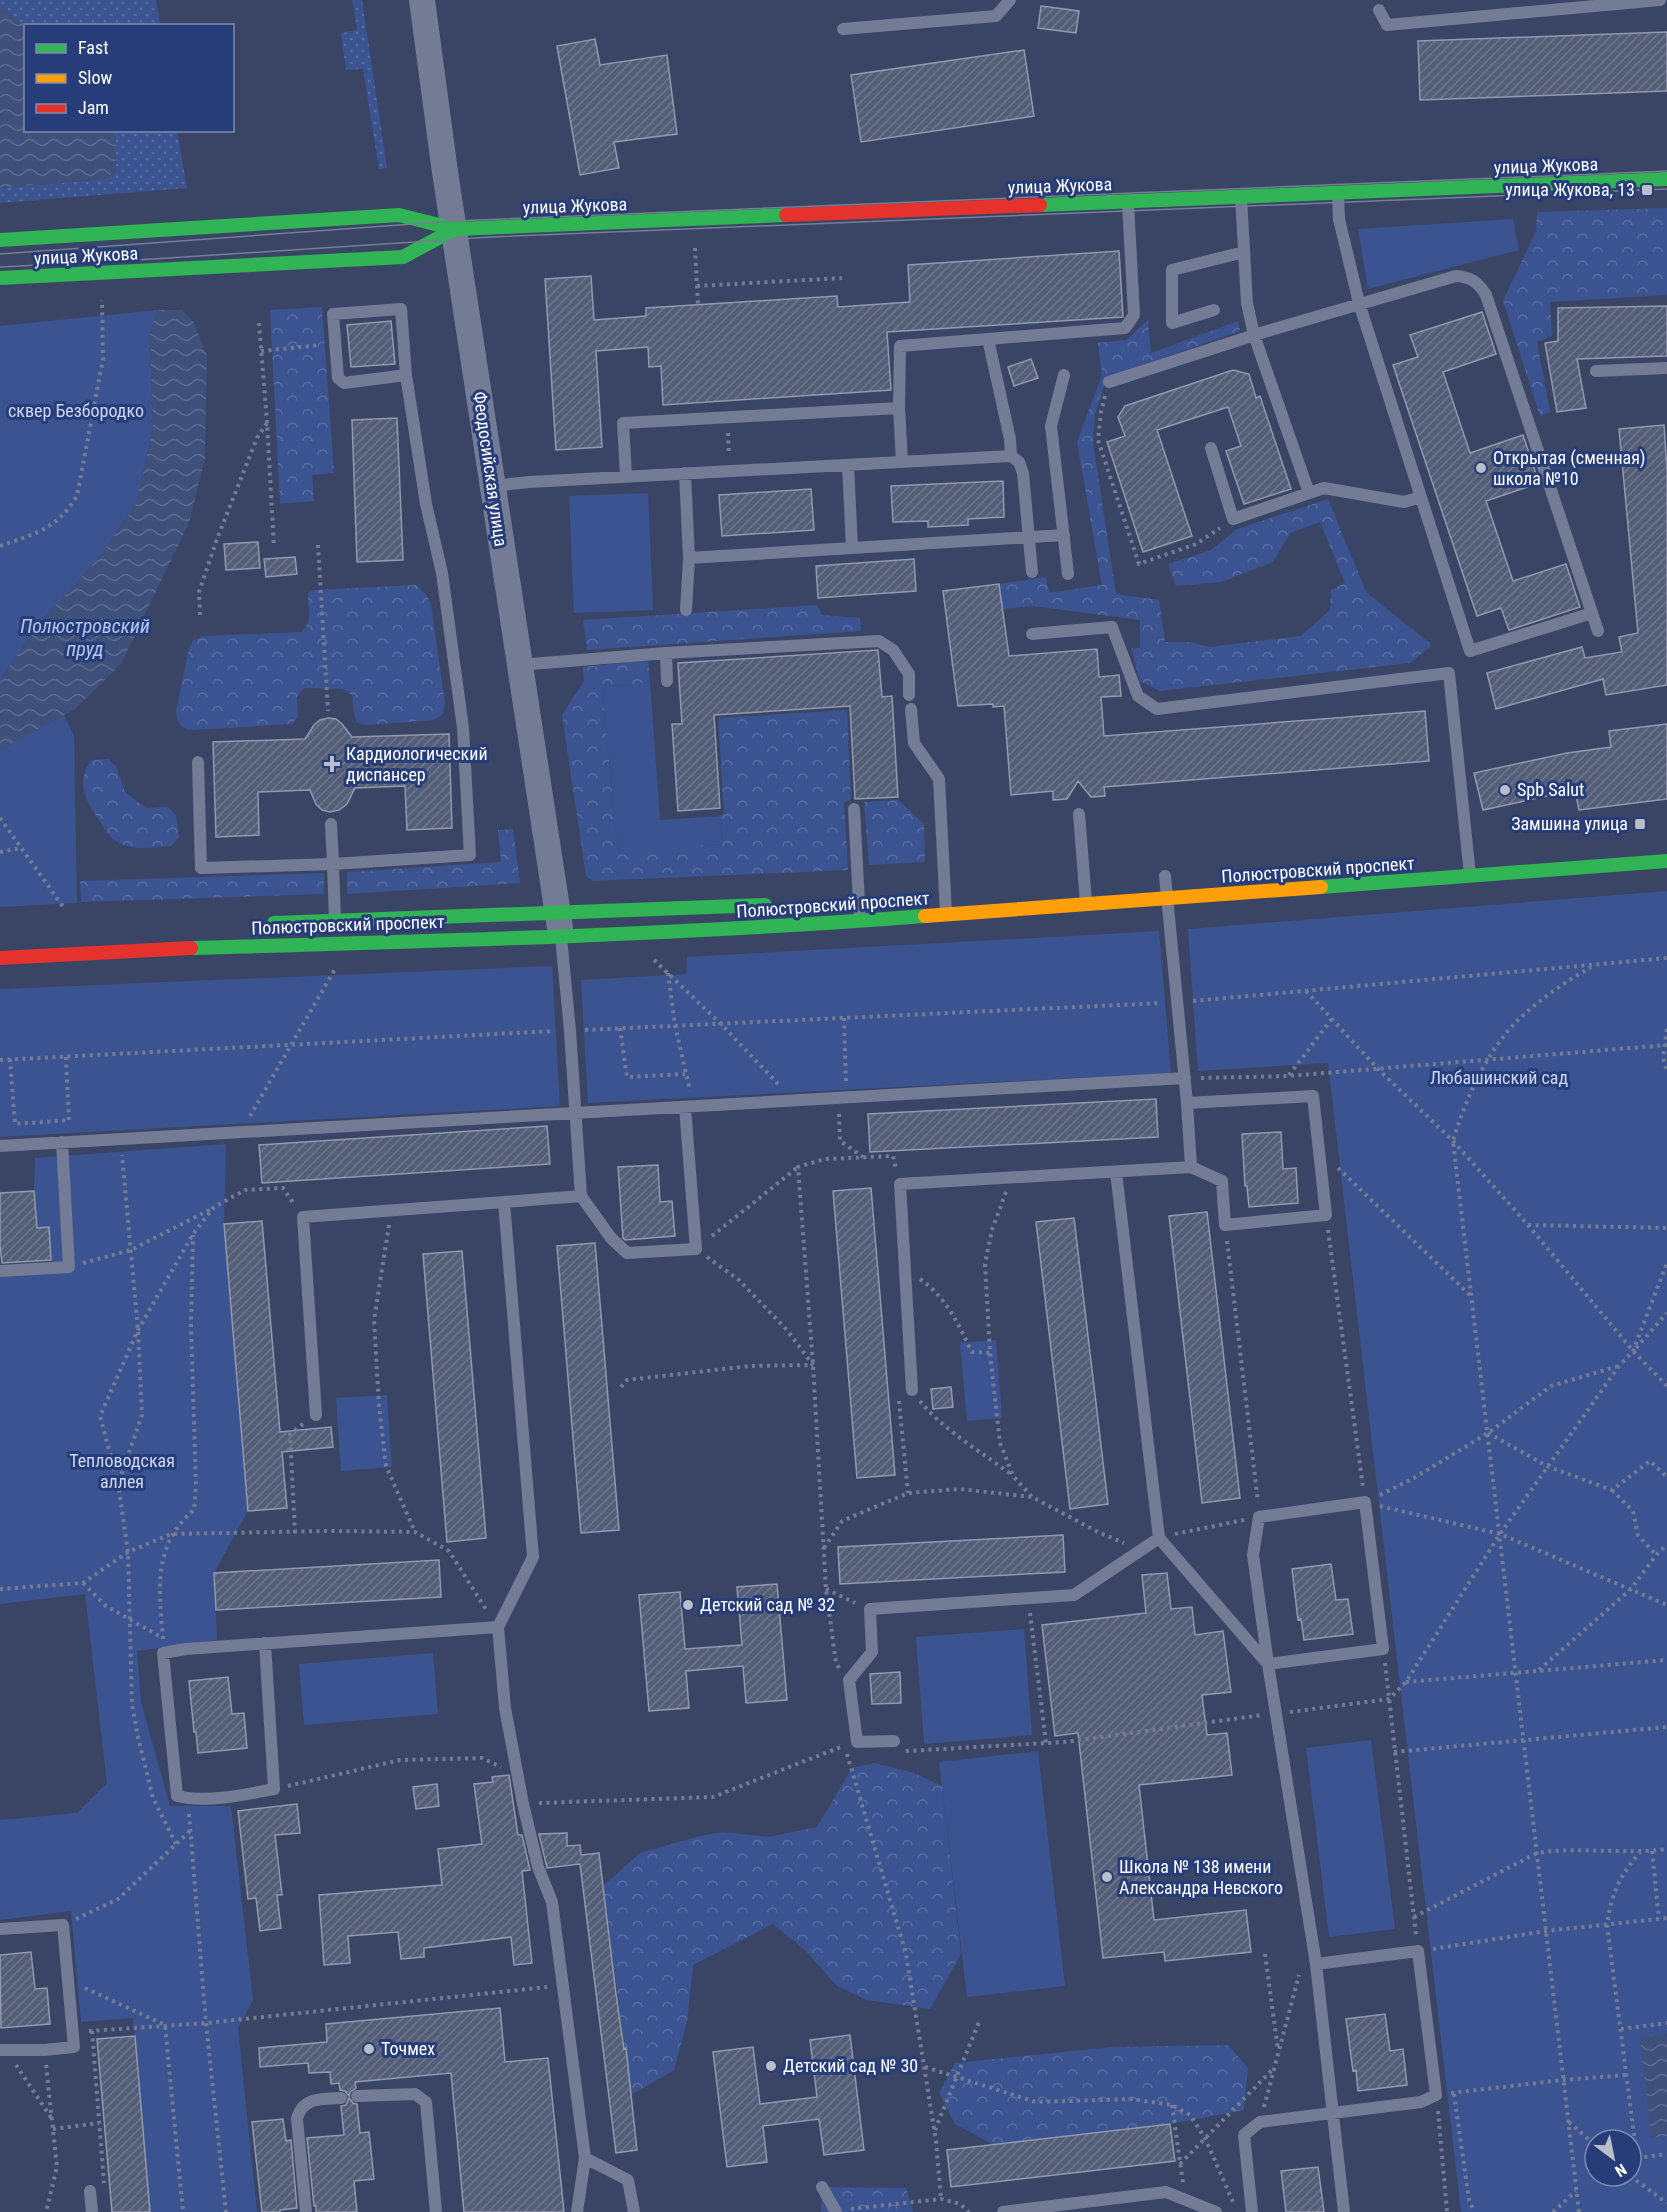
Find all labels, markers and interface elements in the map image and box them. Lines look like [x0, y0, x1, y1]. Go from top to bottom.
legend [24, 24, 234, 132]
text: Fast [78, 37, 109, 58]
text: Slow [78, 67, 113, 88]
text: Jam [78, 97, 109, 118]
street label: улица Жукова [1493, 153, 1598, 178]
street label: улица Жукова [1007, 173, 1112, 198]
place label: улица Жукова, 13 [1505, 179, 1635, 200]
marker: улица Жукова, 13 [1640, 183, 1654, 197]
street label: улица Жукова [522, 193, 627, 218]
street label: улица Жукова [33, 242, 139, 269]
street label: Феодосийская улица [469, 390, 512, 548]
park label: сквер Безбородко [8, 400, 144, 421]
place label: Открытая (сменная) школа №10 [1493, 447, 1646, 489]
marker: Открытая (сменная) школа №10 [1474, 461, 1488, 475]
water label: Полюстровский пруд [20, 614, 150, 661]
place label: Кардиологический диспансер [346, 743, 488, 785]
marker: Кардиологический диспансер [323, 755, 341, 773]
place label: Spb Salut [1517, 779, 1584, 800]
marker: Spb Salut [1498, 783, 1512, 797]
place label: Замшина улица [1511, 813, 1628, 834]
marker: Замшина улица [1633, 817, 1647, 831]
street label: Полюстровский проспект [1221, 852, 1416, 887]
street label: Полюстровский проспект [736, 887, 931, 922]
street label: Полюстровский проспект [251, 911, 445, 938]
park label: Любашинский сад [1430, 1067, 1568, 1088]
park label: Тепловодская аллея [69, 1450, 175, 1492]
place label: Детский сад № 32 [700, 1594, 835, 1615]
marker: Детский сад № 32 [681, 1598, 695, 1612]
place label: Школа № 138 имени Александра Невского [1119, 1856, 1283, 1898]
marker: Школа № 138 имени Александра Невского [1100, 1870, 1114, 1884]
place label: Точмех [381, 2038, 435, 2059]
marker: Точмех [362, 2042, 376, 2056]
place label: Детский сад № 30 [783, 2055, 918, 2076]
marker: Детский сад № 30 [764, 2059, 778, 2073]
north arrow [1583, 2128, 1643, 2188]
text: N [1611, 2160, 1630, 2181]

